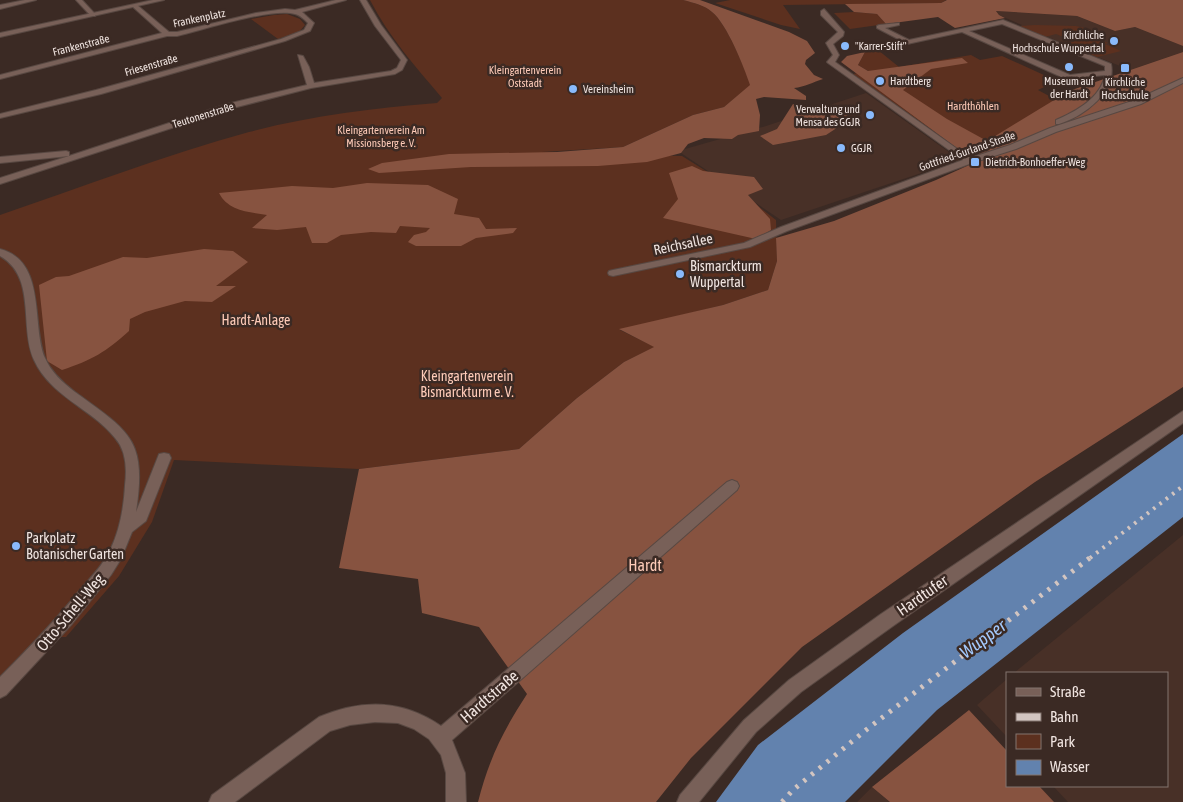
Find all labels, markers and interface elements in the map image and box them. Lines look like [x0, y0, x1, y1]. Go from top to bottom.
street label: Frankenplatz [172, 7, 226, 29]
place label: Kirchliche Hochschule Wuppertal [1012, 29, 1104, 54]
street label: Frankenstraße [51, 32, 111, 58]
marker: Kirchliche Hochschule Wuppertal [1108, 35, 1120, 47]
marker: "Karrer-Stift" [839, 40, 851, 52]
place label: "Karrer-Stift" [855, 40, 907, 52]
street label: Friesenstraße [123, 52, 179, 78]
marker: Museum auf der Hardt [1063, 61, 1075, 73]
marker: Kirchliche Hochschule [1119, 62, 1131, 74]
park label: Kleingartenverein Oststadt [489, 64, 561, 89]
marker: Hardtberg [874, 75, 886, 87]
place label: Hardtberg [890, 75, 931, 87]
place label: Museum auf der Hardt [1044, 75, 1094, 100]
place label: Kirchliche Hochschule [1101, 76, 1149, 101]
marker: Vereinsheim [567, 83, 579, 95]
place label: Vereinsheim [583, 83, 634, 95]
street label: Teutonenstraße [171, 100, 235, 130]
park label: Hardthöhlen [947, 100, 999, 112]
place label: Verwaltung und Mensa des GGJR [796, 103, 860, 128]
marker: Verwaltung und Mensa des GGJR [864, 109, 876, 121]
park label: Kleingartenverein Am Missionsberg e. V. [337, 124, 425, 149]
street label: Gottfried-Gurland-Straße [917, 129, 1017, 173]
marker: GGJR [835, 142, 847, 154]
place label: GGJR [851, 142, 872, 154]
marker: Dietrich-Bonhoeffer-Weg [969, 156, 981, 168]
place label: Dietrich-Bonhoeffer-Weg [985, 156, 1086, 168]
street label: Reichsallee [652, 230, 714, 258]
place label: Bismarckturm Wuppertal [690, 258, 762, 290]
marker: Bismarckturm Wuppertal [674, 268, 686, 280]
park label: Hardt-Anlage [222, 312, 290, 328]
park label: Kleingartenverein Bismarckturm e. V. [420, 368, 514, 400]
place label: Parkplatz Botanischer Garten [26, 530, 124, 562]
marker: Parkplatz Botanischer Garten [10, 540, 22, 552]
park label: Hardt [628, 556, 662, 574]
street label: Otto-Schell-Weg [32, 570, 108, 655]
street label: Hardtufer [893, 571, 951, 619]
water label: Wupper [955, 614, 1010, 662]
street label: Hardtstraße [456, 666, 522, 726]
legend [1006, 672, 1168, 787]
text: Straße [1050, 683, 1086, 700]
text: Bahn [1050, 708, 1079, 725]
text: Park [1050, 733, 1075, 750]
text: Wasser [1050, 758, 1090, 775]

